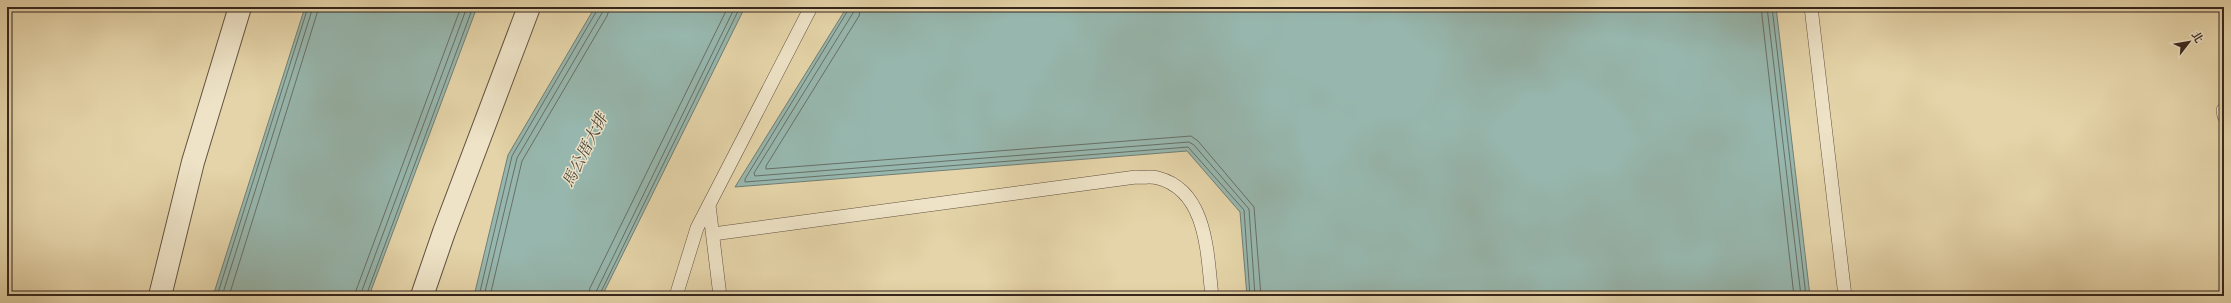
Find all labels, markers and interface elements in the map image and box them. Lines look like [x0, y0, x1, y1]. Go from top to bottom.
north arrow [2169, 22, 2209, 62]
text: 北 [2189, 29, 2206, 45]
water label: 馬公厝大排 [559, 109, 612, 190]

